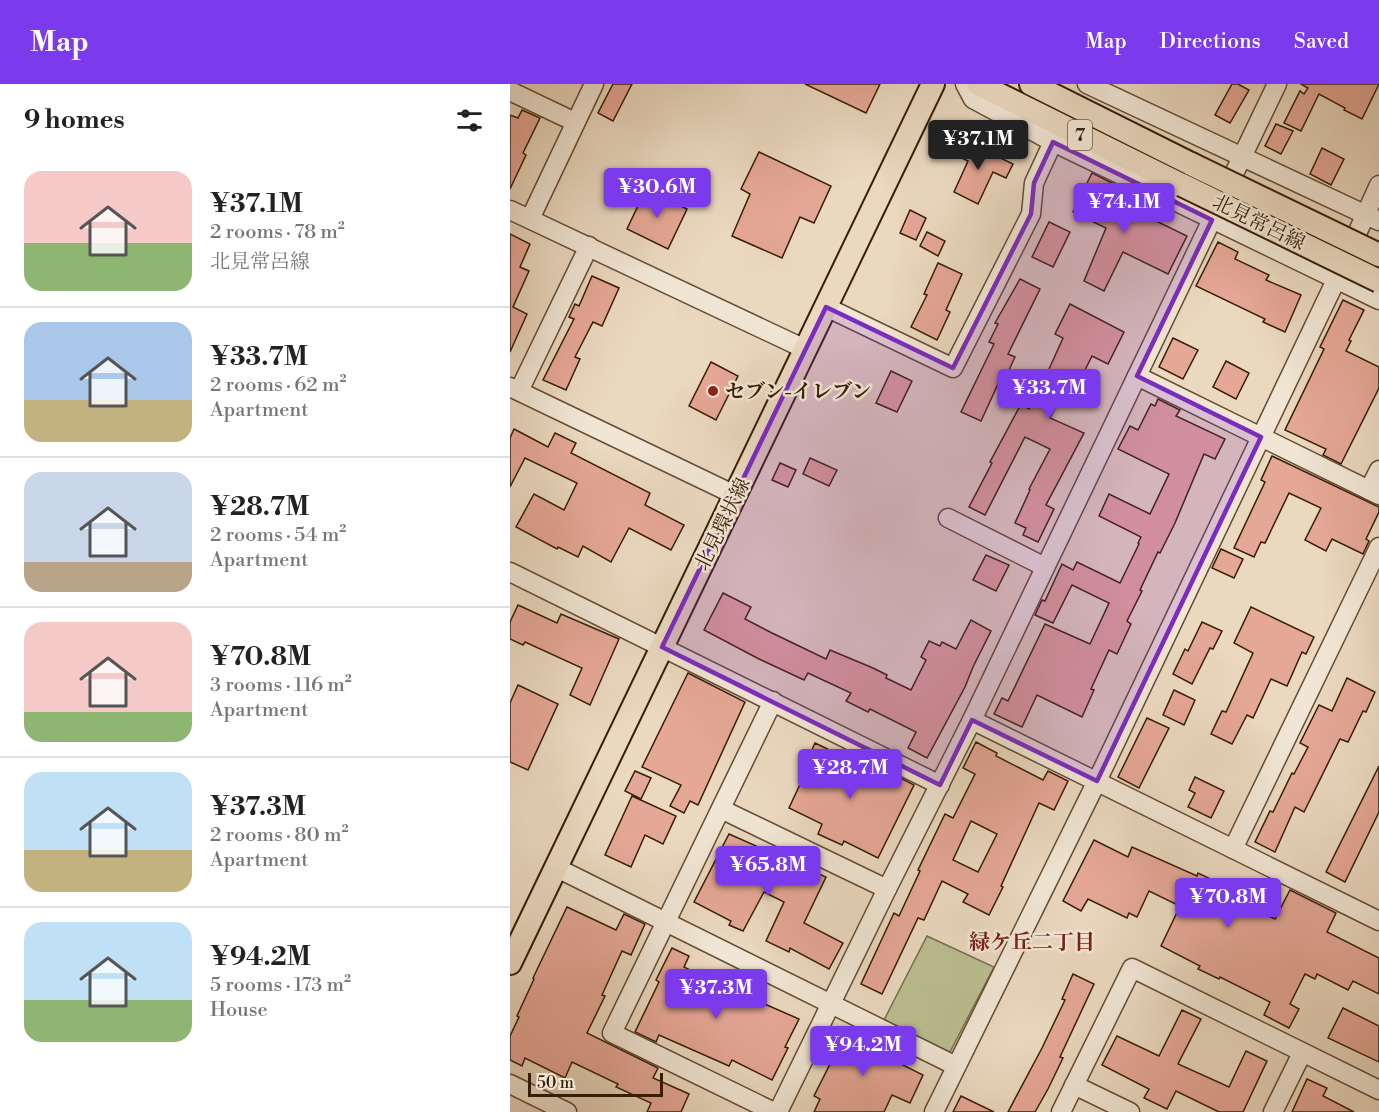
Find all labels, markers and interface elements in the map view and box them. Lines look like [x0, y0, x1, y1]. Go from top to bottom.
text: Map [30, 25, 89, 60]
text: Map [1085, 29, 1127, 55]
text: Directions [1160, 29, 1261, 55]
text: Saved [1294, 29, 1349, 55]
text: 9 homes [24, 104, 125, 136]
icon: filters [453, 104, 486, 137]
pin: ¥37.1M [929, 120, 1027, 171]
road number: 7 [1068, 120, 1092, 150]
text: ¥37.1M [942, 127, 1014, 152]
pin: ¥30.6M [608, 168, 706, 219]
text: ¥30.6M [618, 175, 696, 200]
pin: ¥74.1M [1075, 183, 1173, 234]
text: ¥37.1M [210, 188, 303, 220]
text: ¥74.1M [1087, 190, 1161, 215]
street label: 北見常呂線 [1208, 190, 1309, 257]
icon: home [72, 195, 144, 267]
text: 2 rooms · 78 m² [210, 220, 345, 245]
text: 北見常呂線 [210, 250, 310, 275]
text: ¥33.7M [210, 341, 308, 373]
icon: home [72, 346, 144, 418]
pin: ¥33.7M [1000, 369, 1098, 420]
text: 2 rooms · 62 m² [210, 373, 346, 398]
text: ¥33.7M [1011, 376, 1087, 401]
place label: セブン-イレブン [725, 380, 871, 405]
marker: セブン-イレブン [706, 384, 720, 398]
text: Apartment [210, 398, 308, 423]
street label: 北見環状線 [690, 474, 757, 575]
text: ¥28.7M [210, 491, 309, 523]
icon: home [72, 496, 144, 568]
text: 2 rooms · 54 m² [210, 523, 346, 548]
text: Apartment [210, 548, 308, 573]
text: ¥70.8M [210, 641, 311, 673]
icon: home [72, 646, 144, 718]
text: 3 rooms · 116 m² [210, 673, 352, 698]
text: Apartment [210, 698, 308, 723]
pin: ¥28.7M [801, 749, 899, 800]
text: ¥28.7M [812, 756, 888, 781]
text: ¥37.3M [210, 791, 306, 823]
icon: home [72, 796, 144, 868]
text: 2 rooms · 80 m² [210, 823, 348, 848]
pin: ¥65.8M [719, 846, 817, 897]
text: Apartment [210, 848, 308, 873]
text: ¥65.8M [729, 853, 807, 878]
pin: ¥70.8M [1179, 878, 1277, 929]
text: ¥70.8M [1189, 885, 1267, 910]
district label: 緑ケ丘二丁目 [969, 930, 1095, 956]
text: ¥94.2M [210, 941, 311, 973]
icon: home [72, 946, 144, 1018]
pin: ¥37.3M [667, 969, 765, 1020]
text: 5 rooms · 173 m² [210, 973, 351, 998]
text: ¥37.3M [679, 976, 753, 1001]
text: House [210, 998, 268, 1023]
pin: ¥94.2M [814, 1026, 912, 1077]
text: ¥94.2M [824, 1033, 902, 1058]
scale bar [528, 1070, 663, 1098]
text: 50 m [537, 1073, 574, 1093]

